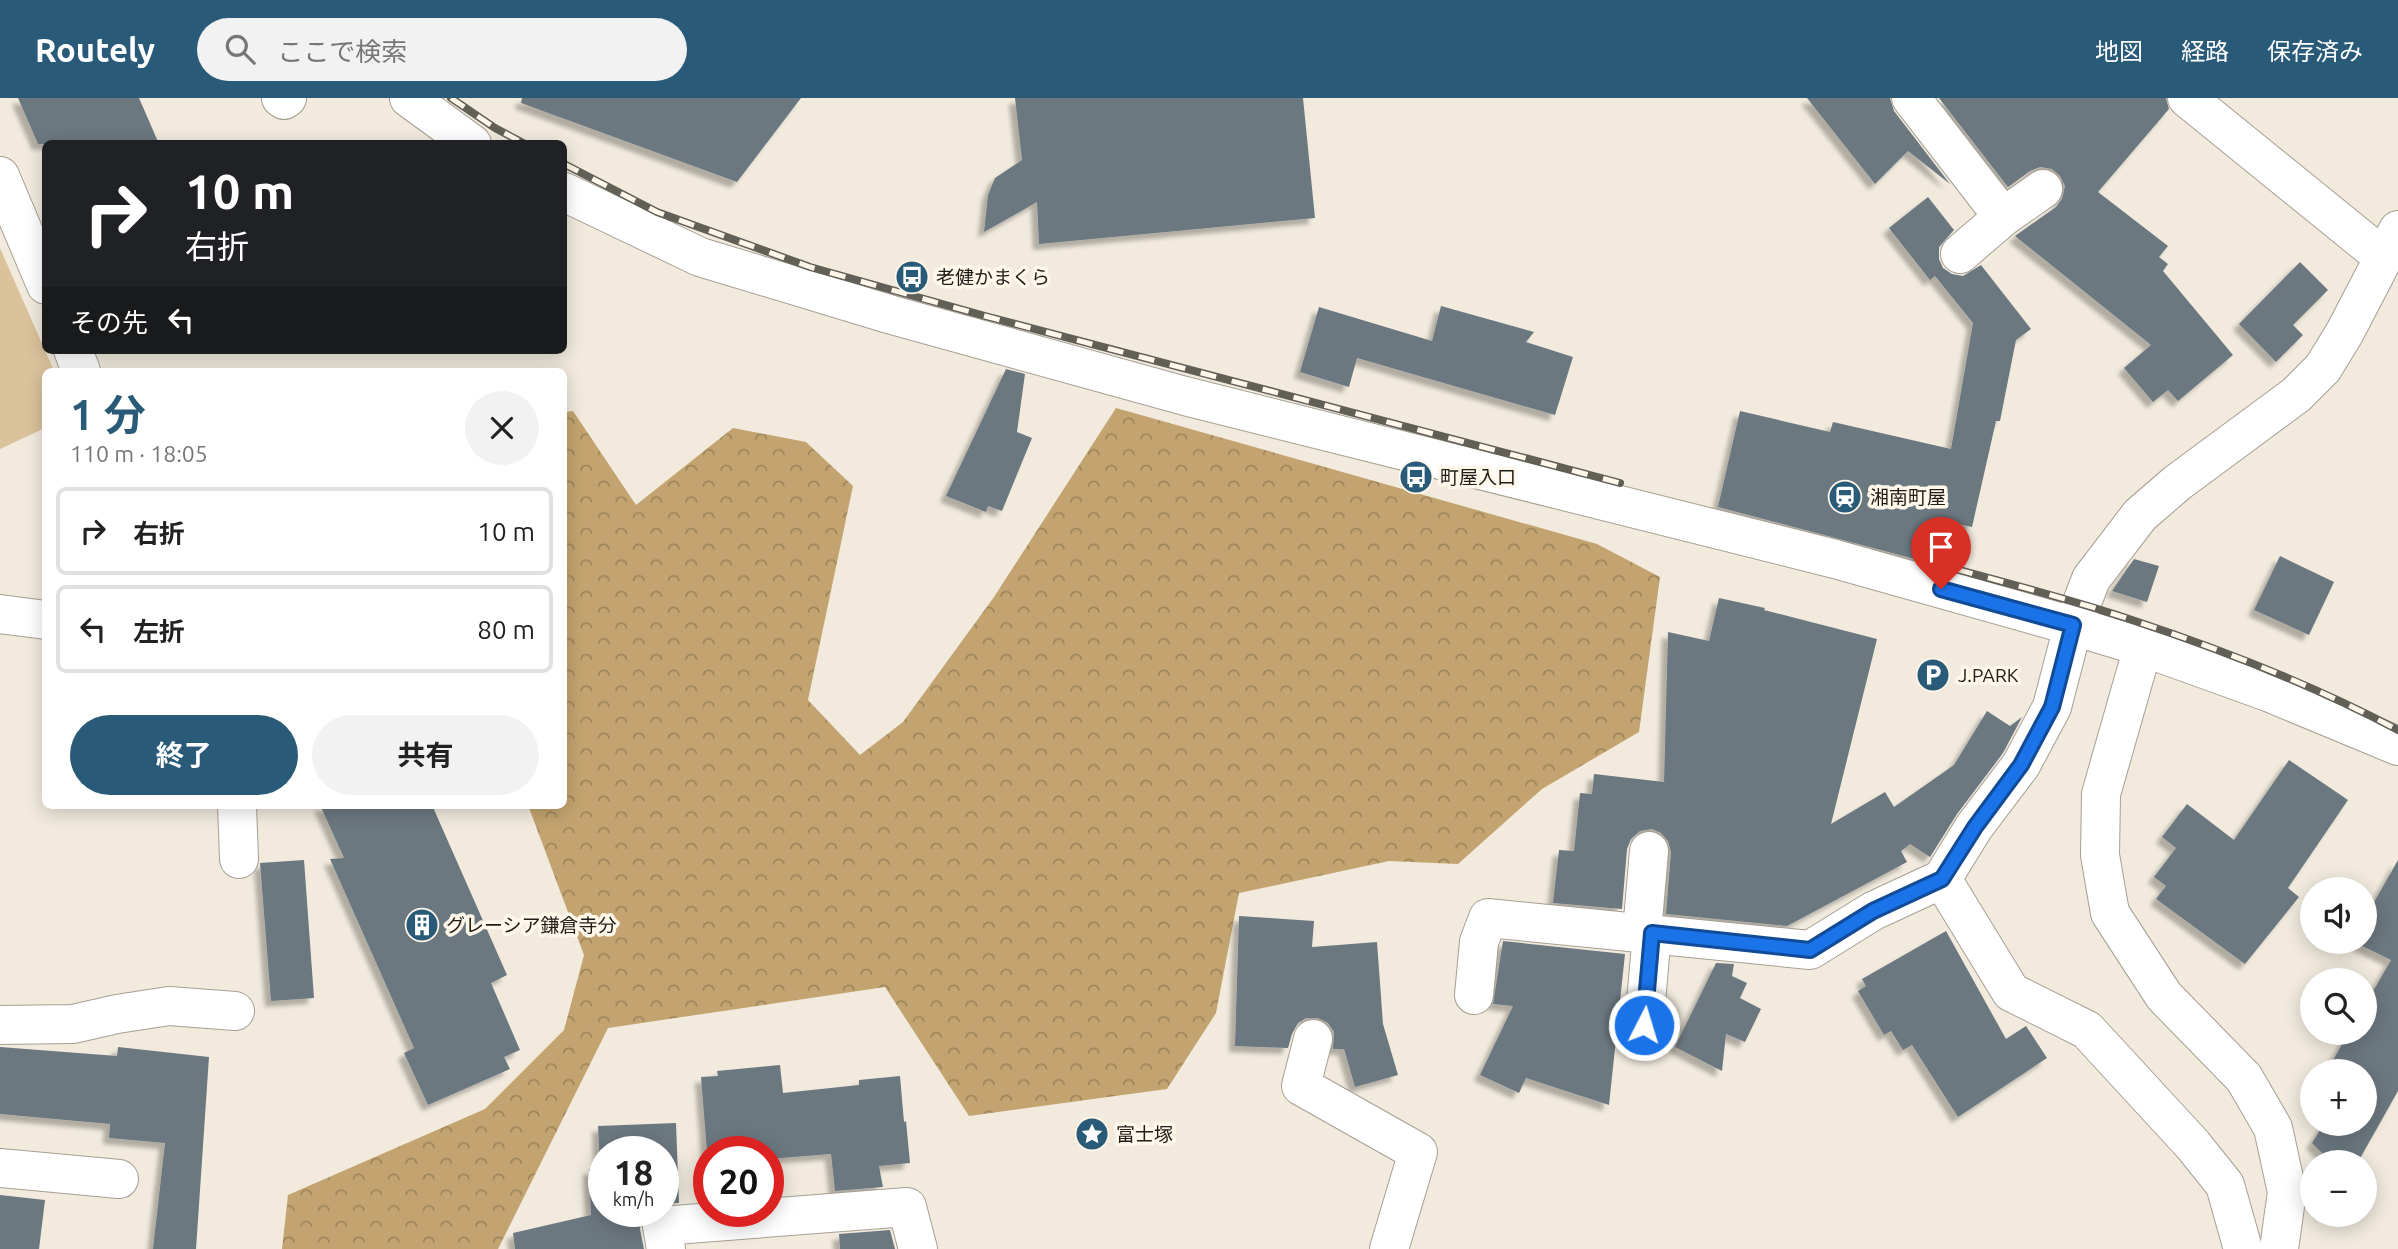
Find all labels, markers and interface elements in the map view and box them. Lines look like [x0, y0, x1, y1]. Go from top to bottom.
search box [197, 18, 687, 81]
icon: search [221, 30, 259, 68]
text: Routely [35, 31, 155, 68]
text: ここで検索 [277, 37, 407, 66]
text: 地図 [2095, 38, 2143, 65]
text: 経路 [2181, 38, 2229, 65]
text: 保存済み [2267, 38, 2363, 65]
text: 10 m [185, 163, 294, 218]
icon: right [70, 168, 161, 259]
text: 右折 [185, 228, 249, 264]
bus stop icon: 老健かまくら [893, 258, 931, 296]
place label: 老健かまくら [936, 266, 1050, 288]
icon: left [162, 301, 200, 339]
text: その先 [70, 308, 148, 337]
text: 1 分 [70, 391, 146, 438]
button: close [465, 391, 539, 465]
text: 110 m · 18:05 [70, 441, 208, 466]
bus stop icon: 町屋入口 [1397, 458, 1435, 496]
place label: 町屋入口 [1440, 466, 1516, 488]
station icon: 湘南町屋 [1826, 478, 1864, 516]
place label: 湘南町屋 [1870, 486, 1946, 508]
icon: right [74, 512, 112, 550]
text: 10 m [477, 517, 535, 546]
pin [1911, 517, 1971, 589]
text: 右折 [133, 519, 185, 548]
icon: arrive [1922, 528, 1960, 566]
icon: left [74, 610, 112, 648]
text: 80 m [477, 615, 535, 644]
text: 左折 [133, 617, 185, 646]
parking icon: J.PARK [1914, 656, 1952, 694]
place label: J.PARK [1958, 664, 2019, 686]
button: 終了 [70, 715, 298, 795]
button: 共有 [312, 715, 539, 795]
map controls [2300, 877, 2377, 1227]
button: sound [2300, 877, 2377, 954]
building icon: グレーシア鎌倉寺分 [403, 906, 441, 944]
place label: グレーシア鎌倉寺分 [446, 914, 617, 936]
button: search [2300, 968, 2377, 1045]
position arrow [1607, 988, 1681, 1062]
button: + [2300, 1059, 2377, 1136]
place icon: 富士塚 [1073, 1115, 1111, 1153]
place label: 富士塚 [1116, 1123, 1173, 1145]
speed limit sign: 20 [693, 1136, 784, 1227]
button: − [2300, 1150, 2377, 1227]
text: 18 [614, 1152, 653, 1192]
text: km/h [613, 1189, 654, 1209]

